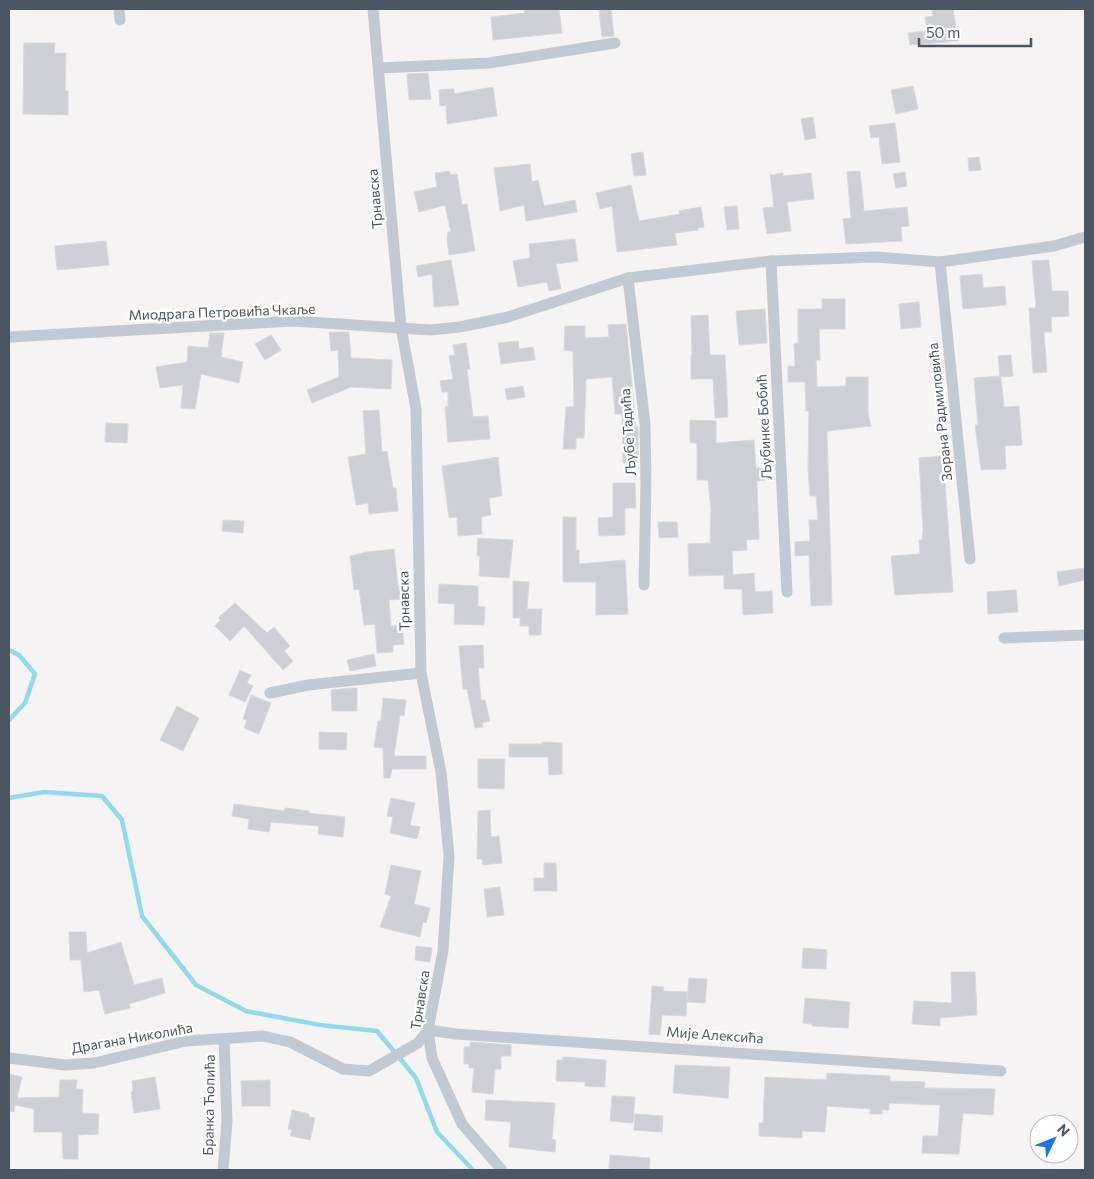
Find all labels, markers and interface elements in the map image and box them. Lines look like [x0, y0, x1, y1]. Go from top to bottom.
scale bar [919, 15, 1032, 47]
text: 50 m [926, 23, 960, 41]
street label: Трнавска [363, 168, 386, 230]
street label: Миодрага Петровића Чкаље [128, 300, 316, 323]
street label: Зорана Радмиловића [924, 342, 955, 482]
street label: Љубинке Бобић [752, 374, 775, 480]
street label: Љубе Тадића [616, 388, 639, 476]
street label: Трнавска [394, 571, 413, 631]
street label: Трнавска [406, 969, 433, 1031]
street label: Драгана Николића [70, 1018, 194, 1057]
street label: Мије Алексића [666, 1023, 764, 1046]
street label: Бранка Ћопића [199, 1054, 218, 1156]
north arrow [1029, 1114, 1079, 1164]
text: N [1054, 1120, 1074, 1139]

